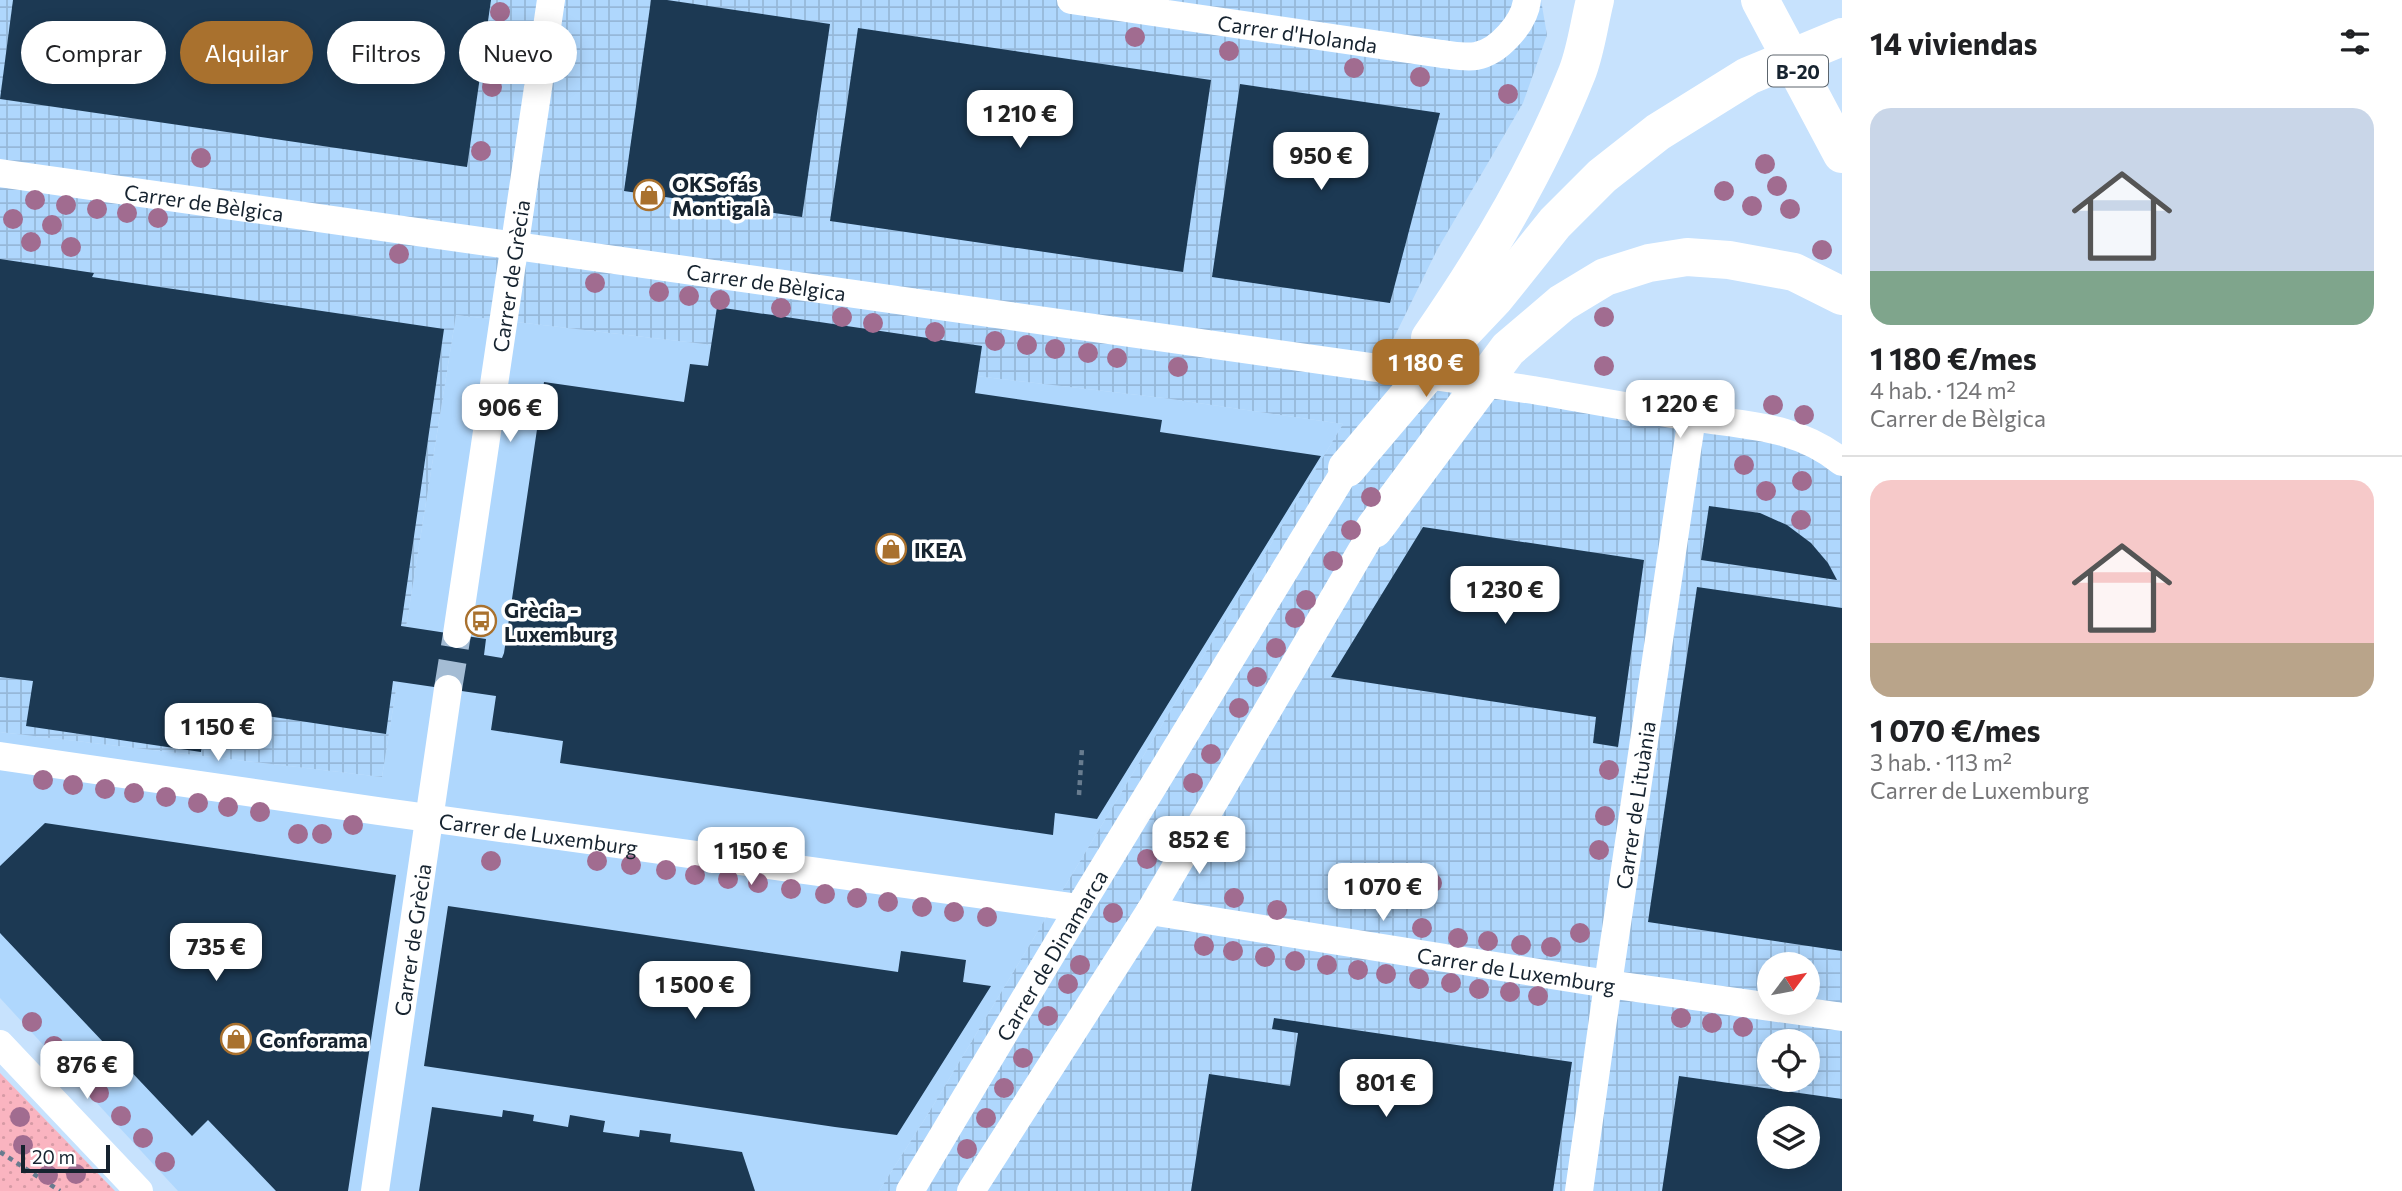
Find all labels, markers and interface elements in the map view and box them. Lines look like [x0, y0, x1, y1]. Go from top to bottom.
street label: Carrer d'Holanda [1216, 9, 1379, 57]
chip: Comprar [21, 21, 166, 84]
chip: Alquilar [180, 21, 313, 84]
chip: Filtros [327, 21, 445, 84]
chip: Nuevo [459, 21, 577, 84]
icon: filters [2336, 23, 2374, 61]
text: 14 viviendas [1870, 24, 2038, 61]
road number: B-20 [1768, 55, 1828, 86]
pin: 1 210 € [955, 90, 1085, 150]
text: 1 210 € [983, 99, 1057, 127]
pin: 950 € [1272, 132, 1370, 192]
text: 950 € [1289, 141, 1353, 169]
icon: home [2059, 153, 2185, 279]
place label: OKSofás Montigalà [672, 171, 771, 220]
street label: Carrer de Bèlgica [123, 178, 285, 226]
shop icon: OKSofás Montigalà [632, 178, 666, 212]
street label: Carrer de Grècia [486, 198, 534, 354]
street label: Carrer de Bèlgica [685, 258, 848, 305]
text: 1 180 €/mes [1870, 339, 2037, 376]
pin: 1 180 € [1361, 340, 1491, 399]
text: 1 180 € [1388, 348, 1464, 376]
text: 4 hab. · 124 m² [1870, 376, 2016, 404]
pin: 1 220 € [1615, 380, 1745, 440]
pin: 906 € [461, 384, 559, 444]
text: 1 220 € [1642, 389, 1718, 417]
text: 906 € [478, 393, 542, 421]
text: Carrer de Bèlgica [1870, 404, 2046, 432]
icon: home [2059, 525, 2185, 651]
shop icon: IKEA [874, 532, 908, 566]
place label: IKEA [914, 537, 963, 562]
pin: 1 230 € [1440, 566, 1570, 626]
text: 1 230 € [1466, 575, 1544, 603]
place label: Grècia - Luxemburg [504, 597, 614, 646]
bus stop icon: Grècia - Luxemburg [464, 604, 498, 638]
pin: 1 150 € [153, 704, 283, 763]
text: 1 070 €/mes [1870, 711, 2041, 748]
text: 1 150 € [181, 712, 255, 740]
street label: Carrer de Lituània [1610, 719, 1659, 891]
text: 3 hab. · 113 m² [1870, 748, 2012, 776]
text: Carrer de Luxemburg [1870, 776, 2089, 804]
street label: Carrer de Luxemburg [438, 807, 639, 859]
pin: 852 € [1150, 816, 1248, 876]
text: 852 € [1168, 825, 1230, 853]
pin: 1 150 € [686, 828, 816, 887]
text: 1 150 € [714, 836, 788, 864]
street label: Carrer de Grècia [388, 862, 435, 1018]
pin: 1 070 € [1318, 864, 1448, 923]
street label: Carrer de Dinamarca [990, 865, 1112, 1045]
text: 1 070 € [1344, 872, 1422, 900]
pin: 735 € [167, 923, 265, 983]
text: 735 € [186, 932, 246, 960]
street label: Carrer de Luxemburg [1415, 941, 1617, 997]
north arrow [1757, 952, 1820, 1015]
map controls [1757, 952, 1820, 1169]
pin: 1 500 € [630, 962, 760, 1021]
text: 1 500 € [655, 970, 735, 998]
shop icon: Conforama [219, 1022, 253, 1056]
place label: Conforama [259, 1027, 368, 1052]
button: locate [1757, 1029, 1820, 1092]
pin: 876 € [38, 1042, 136, 1101]
text: 876 € [56, 1050, 118, 1078]
pin: 801 € [1337, 1060, 1435, 1119]
text: 801 € [1356, 1068, 1416, 1096]
button: layers [1757, 1106, 1820, 1169]
scale bar [21, 1142, 110, 1174]
text: 20 m [32, 1145, 75, 1168]

